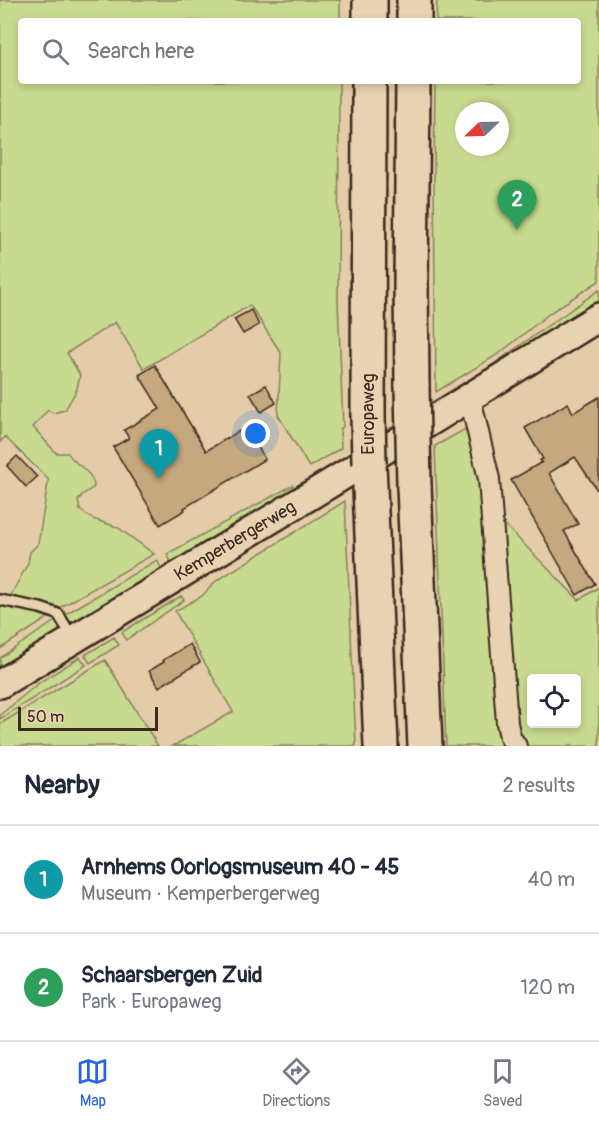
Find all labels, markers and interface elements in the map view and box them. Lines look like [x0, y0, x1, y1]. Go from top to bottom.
search box [18, 18, 581, 84]
icon: search [39, 35, 72, 68]
text: Search here [87, 37, 194, 65]
north arrow [455, 102, 509, 156]
pin: 2 [498, 180, 536, 230]
street label: Europaweg [357, 373, 380, 455]
your location [241, 419, 270, 448]
pin: 1 [140, 430, 178, 479]
street label: Kemperbergerweg [170, 496, 300, 586]
map controls [527, 674, 581, 728]
button: locate [527, 674, 581, 728]
scale bar [18, 704, 158, 732]
text: 50 m [27, 707, 64, 727]
text: Nearby [24, 769, 100, 801]
text: 2 results [503, 773, 575, 798]
text: Arnhems Oorlogsmuseum 40 - 45 [81, 853, 399, 881]
text: 1 [40, 867, 47, 892]
text: 40 m [528, 867, 575, 892]
text: Museum · Kemperbergerweg [81, 881, 320, 906]
text: Schaarsbergen Zuid [81, 961, 262, 989]
text: 2 [38, 975, 49, 1000]
text: 120 m [520, 975, 575, 1000]
text: Park · Europaweg [81, 989, 221, 1014]
tab: Map [76, 1055, 109, 1111]
tab: Directions [262, 1055, 330, 1111]
tab: Saved [483, 1055, 523, 1111]

